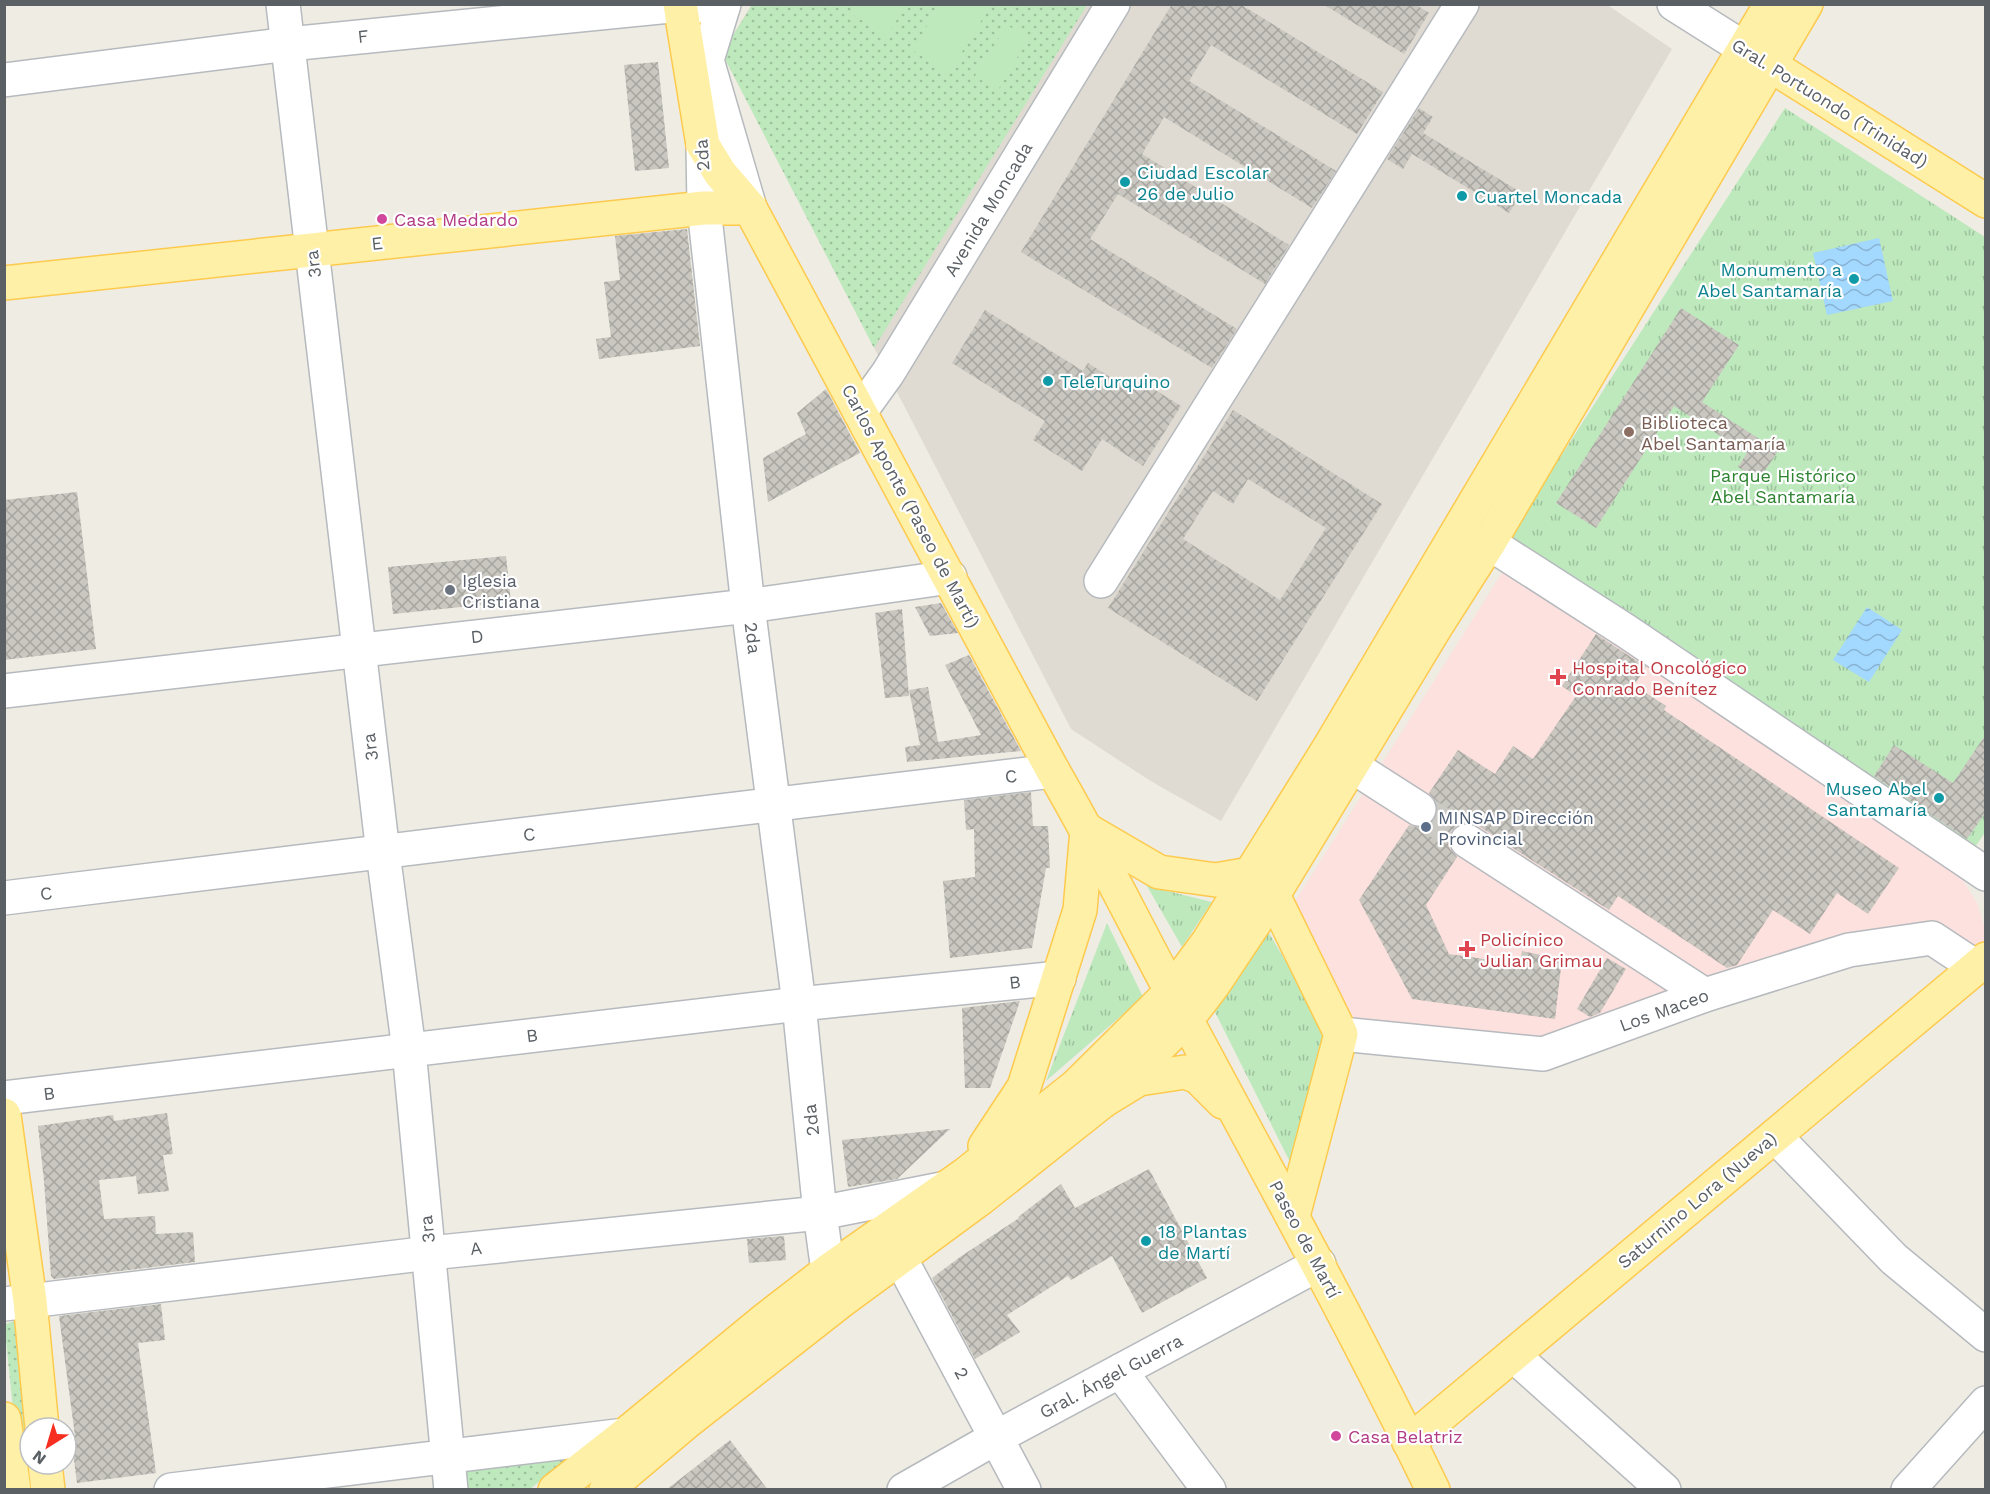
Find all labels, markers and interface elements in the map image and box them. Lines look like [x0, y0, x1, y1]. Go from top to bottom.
street label: F [356, 25, 370, 47]
street label: Gral. Portuondo (Trinidad) [1728, 34, 1932, 172]
street label: 2da [690, 138, 714, 172]
street label: Avenida Moncada [940, 138, 1036, 280]
place label: Ciudad Escolar 26 de Julio [1137, 162, 1269, 204]
marker: Ciudad Escolar 26 de Julio [1118, 175, 1132, 189]
place label: Cuartel Moncada [1474, 186, 1622, 207]
marker: Cuartel Moncada [1455, 189, 1469, 203]
place label: Casa Medardo [394, 209, 518, 230]
marker: Casa Medardo [375, 212, 389, 226]
street label: E [370, 232, 384, 254]
street label: 3ra [301, 249, 325, 279]
place label: Monumento a Abel Santamaría [1697, 259, 1842, 301]
marker: Monumento a Abel Santamaría [1847, 272, 1861, 286]
place label: TeleTurquino [1060, 371, 1170, 392]
marker: TeleTurquino [1041, 374, 1055, 388]
street label: Carlos Aponte (Paseo de Martí) [838, 381, 984, 631]
place label: Biblioteca Abel Santamaría [1641, 412, 1786, 454]
marker: Biblioteca Abel Santamaría [1622, 425, 1636, 439]
park label: Parque Histórico Abel Santamaría [1710, 465, 1856, 507]
place label: Iglesia Cristiana [462, 570, 540, 612]
marker: Iglesia Cristiana [443, 583, 457, 597]
street label: 2da [741, 621, 765, 655]
street label: D [469, 625, 485, 647]
place label: Hospital Oncológico Conrado Benítez [1572, 657, 1747, 699]
marker: Hospital Oncológico Conrado Benítez [1549, 668, 1567, 686]
street label: 3ra [358, 732, 382, 762]
street label: C [1004, 765, 1018, 787]
place label: Museo Abel Santamaría [1826, 778, 1927, 820]
marker: Museo Abel Santamaría [1932, 791, 1946, 805]
place label: MINSAP Dirección Provincial [1438, 807, 1594, 849]
marker: MINSAP Dirección Provincial [1419, 820, 1433, 834]
street label: C [522, 823, 536, 845]
street label: C [39, 882, 53, 904]
place label: Policínico Julian Grimau [1480, 929, 1603, 971]
marker: Policínico Julian Grimau [1458, 940, 1476, 958]
street label: B [1008, 971, 1022, 993]
street label: Los Maceo [1616, 984, 1712, 1036]
street label: B [525, 1024, 539, 1046]
street label: B [42, 1082, 56, 1104]
street label: 2da [799, 1103, 823, 1137]
street label: Saturnino Lora (Nueva) [1613, 1127, 1781, 1273]
street label: Paseo de Martí [1265, 1177, 1345, 1302]
street label: 3ra [415, 1214, 439, 1244]
place label: 18 Plantas de Martí [1158, 1221, 1247, 1263]
marker: 18 Plantas de Martí [1139, 1234, 1153, 1248]
street label: A [469, 1237, 483, 1259]
street label: Gral. Ángel Guerra [1036, 1329, 1186, 1423]
street label: 2 [950, 1363, 974, 1383]
north arrow [18, 1416, 78, 1476]
place label: Casa Belatriz [1348, 1426, 1463, 1447]
marker: Casa Belatriz [1329, 1429, 1343, 1443]
text: N [29, 1446, 50, 1469]

